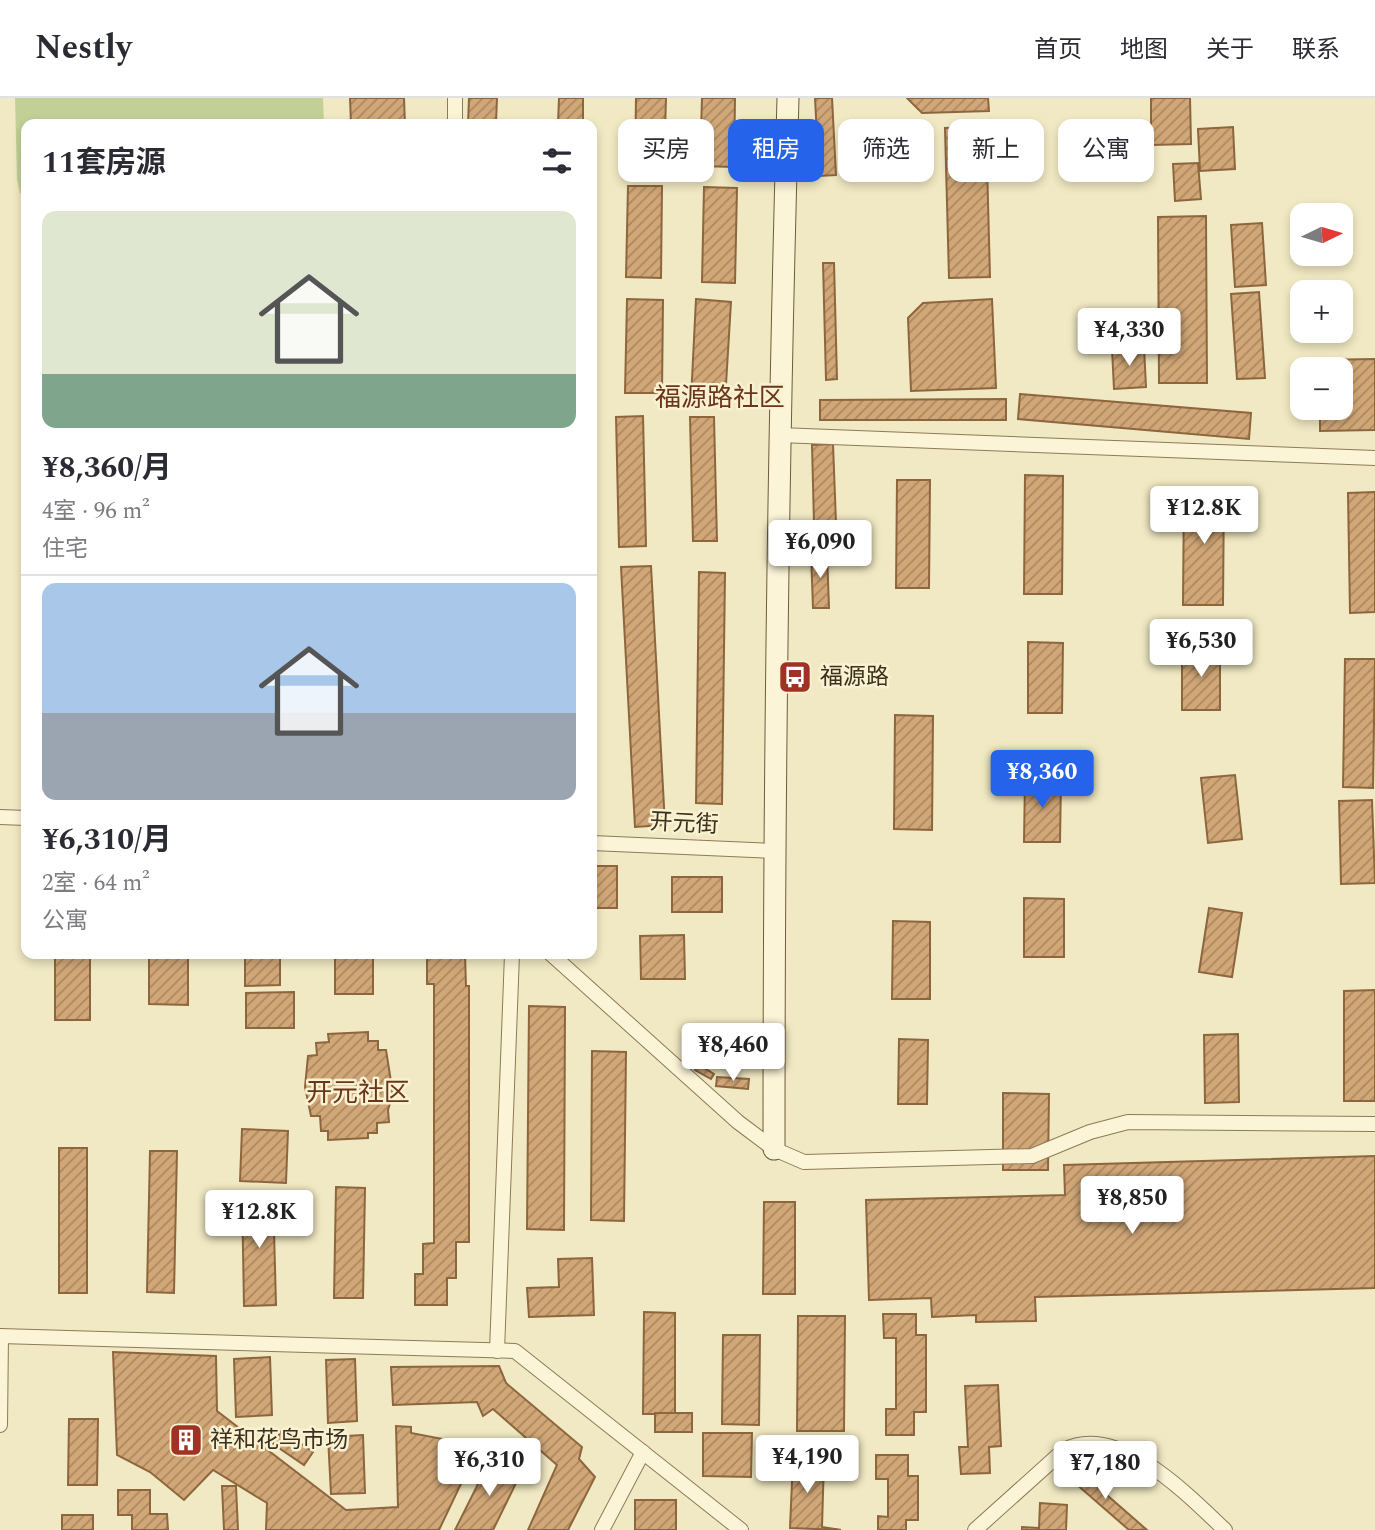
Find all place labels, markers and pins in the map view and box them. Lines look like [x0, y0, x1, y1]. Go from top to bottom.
pin: ¥4,330 [1072, 308, 1186, 368]
pin: ¥12.8K [1147, 486, 1261, 546]
pin: ¥6,090 [763, 520, 877, 580]
pin: ¥6,530 [1144, 620, 1258, 679]
bus stop icon: 福源路 [776, 658, 814, 696]
place label: 福源路 [820, 660, 889, 695]
pin: ¥8,360 [985, 750, 1099, 810]
pin: ¥8,460 [676, 1024, 790, 1083]
pin: ¥8,850 [1075, 1176, 1189, 1236]
pin: ¥12.8K [202, 1190, 316, 1250]
building icon: 祥和花鸟市场 [167, 1421, 205, 1459]
place label: 祥和花鸟市场 [210, 1423, 348, 1458]
pin: ¥4,190 [750, 1436, 864, 1495]
pin: ¥6,310 [432, 1438, 546, 1498]
pin: ¥7,180 [1048, 1442, 1162, 1501]

